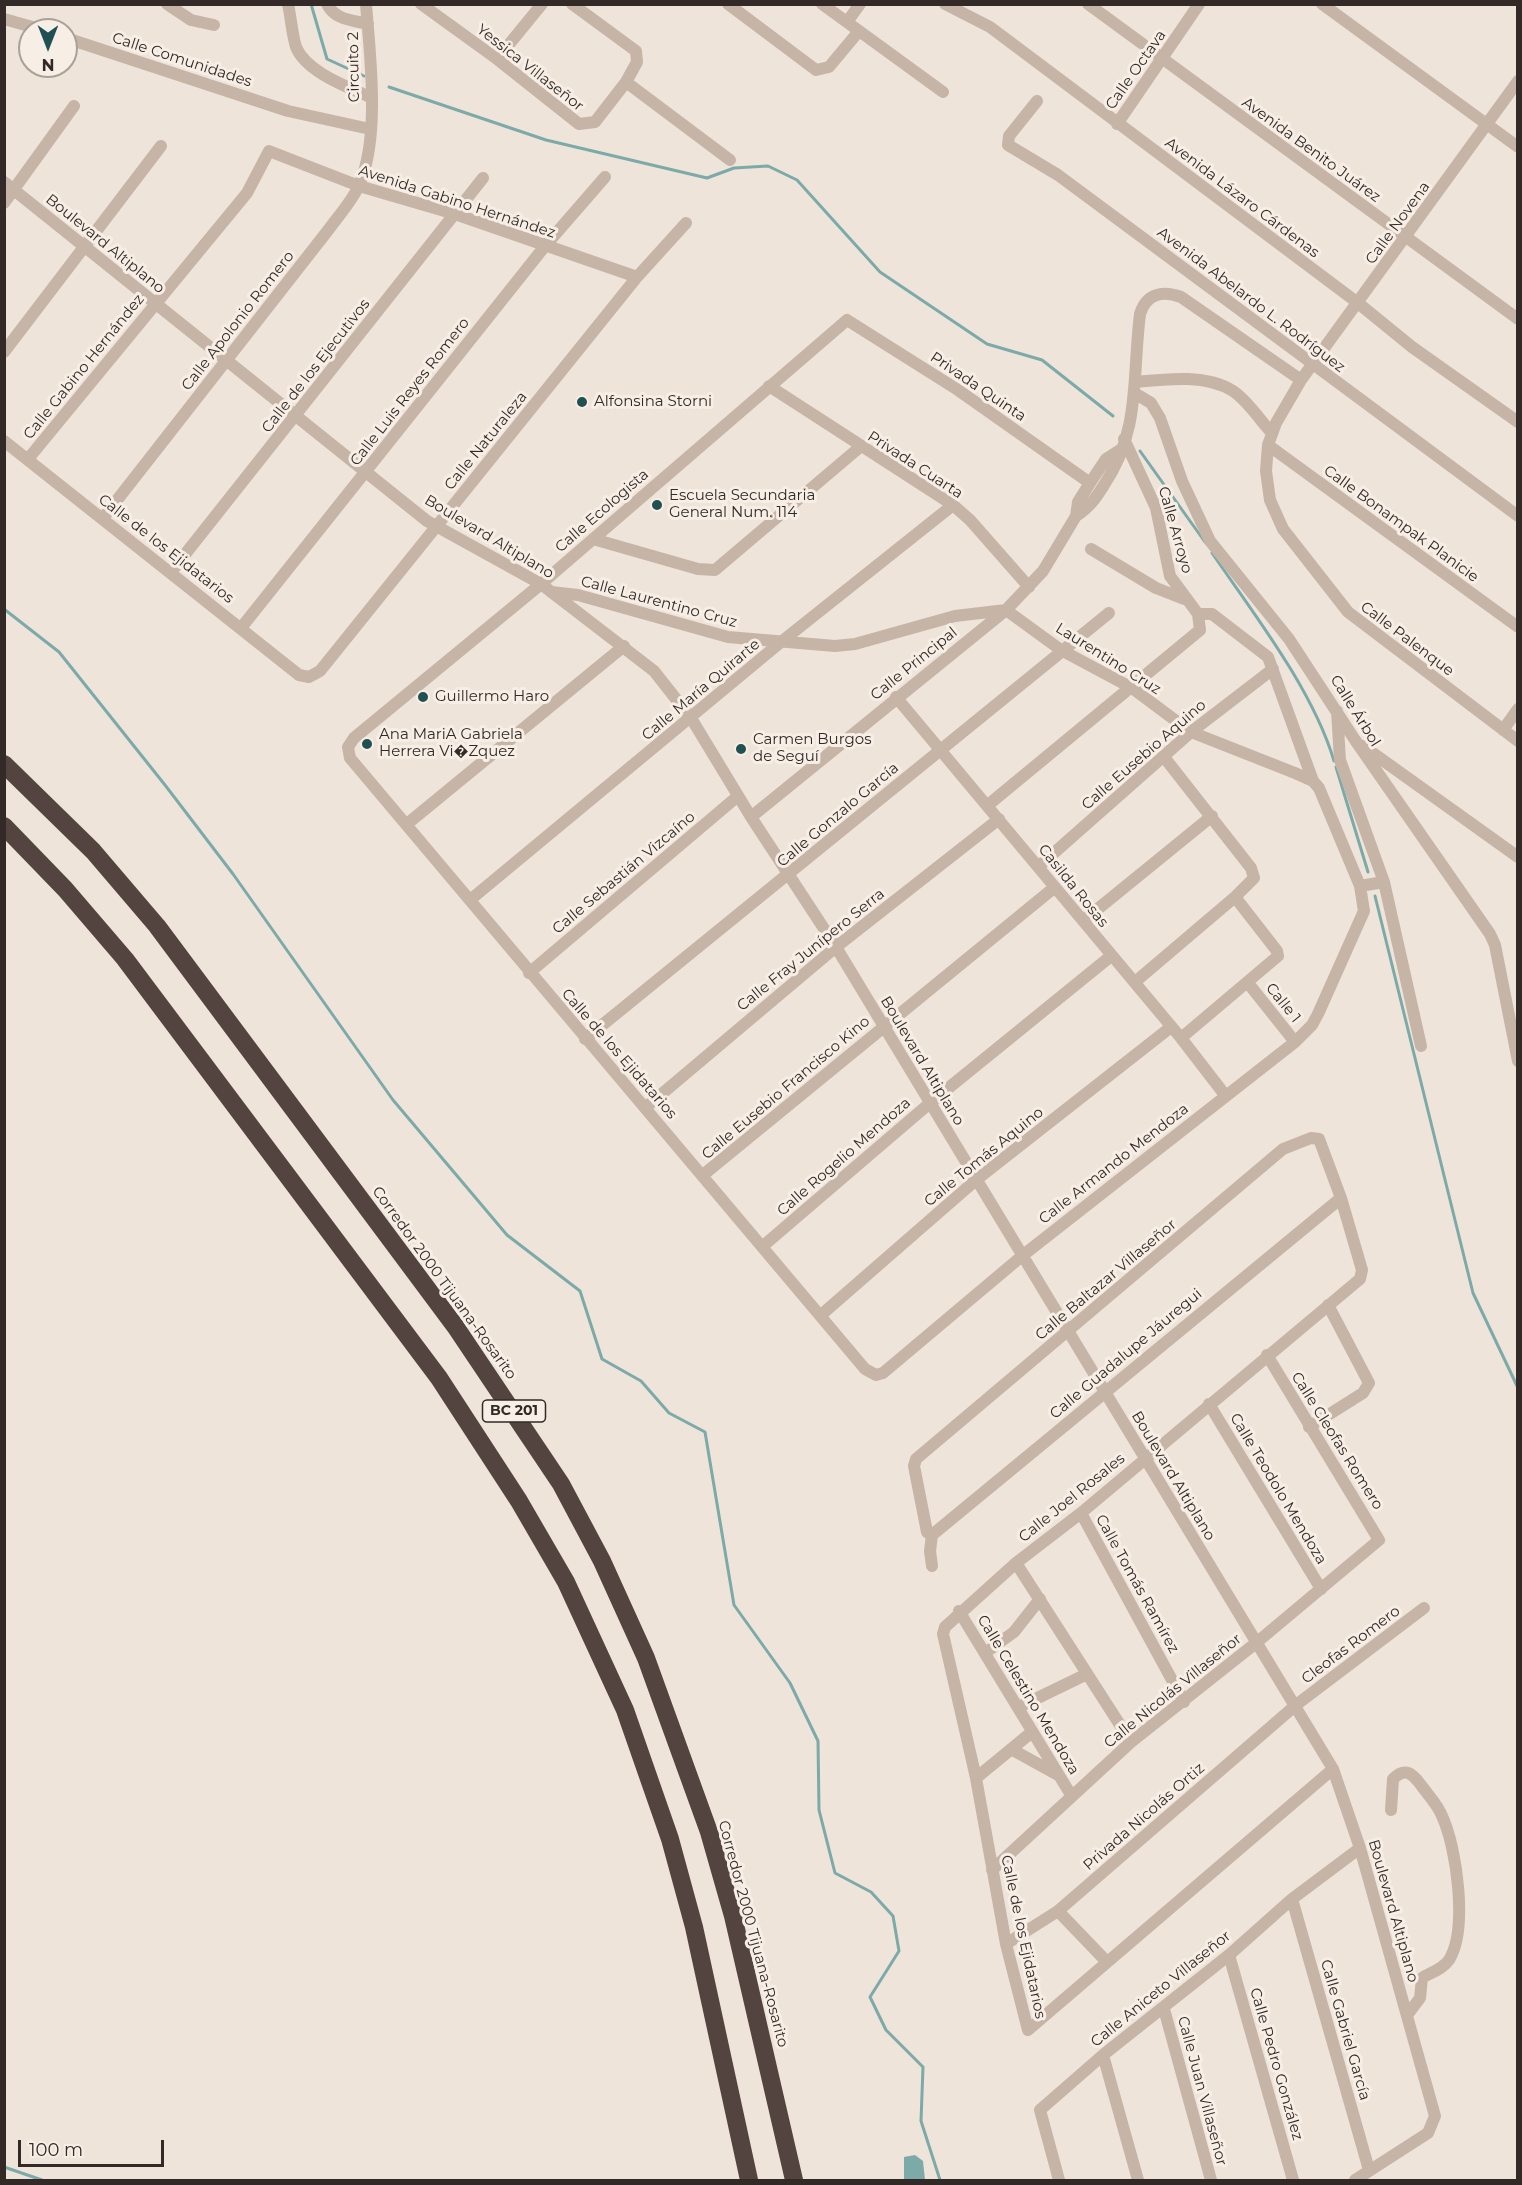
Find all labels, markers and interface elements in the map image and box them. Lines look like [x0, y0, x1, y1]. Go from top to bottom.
north arrow [18, 18, 78, 78]
street label: Yessica Villaseñor [473, 21, 587, 115]
street label: Calle Octava [1102, 27, 1170, 113]
street label: Calle Comunidades [110, 29, 254, 91]
street label: Circuito 2 [344, 32, 364, 102]
text: N [42, 55, 54, 74]
street label: Avenida Benito Juárez [1238, 94, 1384, 206]
street label: Avenida Lázaro Cárdenas [1161, 134, 1323, 262]
street label: Avenida Gabino Hernández [356, 162, 558, 242]
street label: Calle Novena [1362, 178, 1434, 268]
street label: Boulevard Altiplano [42, 191, 168, 297]
street label: Avenida Abelardo L. Rodríguez [1154, 223, 1348, 377]
street label: Calle Apolonio Romero [178, 248, 298, 394]
street label: Calle Gabino Hernández [20, 291, 148, 443]
street label: Calle de los Ejecutivos [258, 296, 374, 436]
street label: Calle Luis Reyes Romero [347, 314, 473, 470]
street label: Privada Quinta [927, 348, 1029, 426]
street label: Calle Naturaleza [441, 388, 531, 494]
place label: Alfonsina Storni [594, 393, 712, 411]
marker: Alfonsina Storni [575, 395, 589, 409]
street label: Privada Cuarta [864, 427, 966, 503]
street label: Calle Bonampak Planicie [1320, 462, 1482, 586]
street label: Calle Ecologista [552, 466, 652, 556]
street label: Calle Arroyo [1154, 485, 1196, 575]
place label: Escuela Secundaria General Num. 114 [669, 487, 815, 522]
street label: Calle de los Ejidatarios [95, 491, 237, 607]
street label: Boulevard Altiplano [421, 491, 557, 583]
marker: Escuela Secundaria General Num. 114 [650, 498, 664, 512]
street label: Calle Laurentino Cruz [579, 572, 739, 632]
street label: Calle Palenque [1357, 598, 1457, 680]
street label: Laurentino Cruz [1052, 619, 1164, 699]
street label: Calle Principal [867, 624, 961, 704]
street label: Calle María Quirarte [638, 635, 764, 745]
street label: Calle Árbol [1326, 672, 1384, 750]
place label: Guillermo Haro [435, 688, 549, 706]
marker: Guillermo Haro [416, 690, 430, 704]
street label: Calle Eusebio Aquino [1078, 696, 1210, 814]
place label: Ana MariA Gabriela Herrera Vi�Zquez [379, 726, 523, 761]
place label: Carmen Burgos de Seguí [753, 731, 872, 766]
marker: Ana MariA Gabriela Herrera Vi�Zquez [360, 737, 374, 751]
marker: Carmen Burgos de Seguí [734, 742, 748, 756]
street label: Calle Gonzalo García [774, 759, 902, 871]
street label: Calle Sebastián Vizcaíno [549, 808, 699, 938]
street label: Casilda Rosas [1034, 841, 1112, 931]
street label: Calle Fray Junípero Serra [734, 885, 888, 1015]
street label: Calle 1 [1262, 980, 1304, 1026]
street label: Calle de los Ejidatarios [557, 985, 681, 1123]
street label: Boulevard Altiplano [876, 993, 968, 1129]
street label: Calle Eusebio Francisco Kino [698, 1012, 874, 1164]
street label: Calle Rogelio Mendoza [774, 1094, 914, 1220]
street label: Calle Armando Mendoza [1036, 1100, 1192, 1228]
street label: Calle Tomás Aquino [921, 1103, 1047, 1211]
street label: Corredor 2000 Tijuana-Rosarito [368, 1183, 520, 1383]
street label: Calle Baltazar Villaseñor [1032, 1216, 1180, 1344]
street label: Calle Guadalupe Jáuregui [1046, 1285, 1206, 1423]
street label: Calle Cleofas Romero [1287, 1369, 1387, 1513]
road number: BC 201 [482, 1400, 546, 1422]
street label: Boulevard Altiplano [1127, 1408, 1219, 1544]
street label: Calle Teodolo Mendoza [1226, 1410, 1330, 1568]
street label: Calle Joel Rosales [1015, 1450, 1129, 1546]
street label: Calle Tomás Ramírez [1091, 1512, 1183, 1656]
street label: Cleofas Romero [1298, 1602, 1404, 1688]
street label: Calle Celestino Mendoza [973, 1612, 1083, 1778]
street label: Calle Nicolás Villaseñor [1101, 1630, 1245, 1752]
street label: Privada Nicolás Ortiz [1080, 1759, 1208, 1875]
street label: Corredor 2000 Tijuana-Rosarito [714, 1819, 792, 2049]
street label: Boulevard Altiplano [1364, 1838, 1422, 1984]
street label: Calle de los Ejidatarios [997, 1854, 1049, 2020]
street label: Calle Aniceto Villaseñor [1087, 1927, 1235, 2051]
street label: Calle Gabriel García [1316, 1958, 1374, 2102]
street label: Calle Pedro González [1246, 1986, 1306, 2142]
street label: Calle Juan Villaseñor [1173, 2014, 1231, 2168]
scale bar [21, 2128, 166, 2166]
text: 100 m [29, 2139, 83, 2161]

